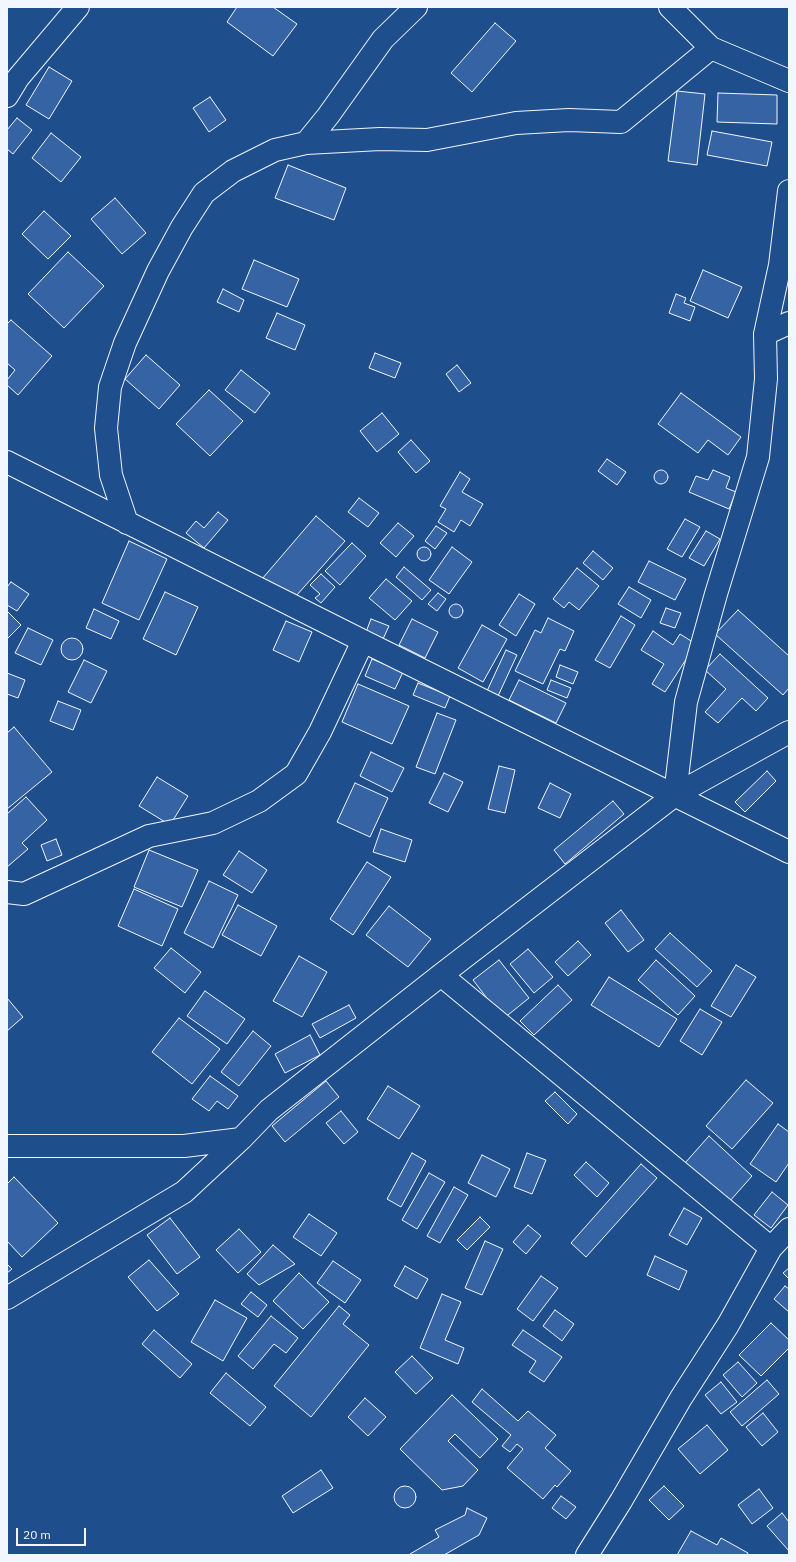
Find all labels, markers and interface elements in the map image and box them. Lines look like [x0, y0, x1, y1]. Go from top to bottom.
scale bar [18, 1520, 88, 1546]
text: 20 m [23, 1527, 51, 1542]

